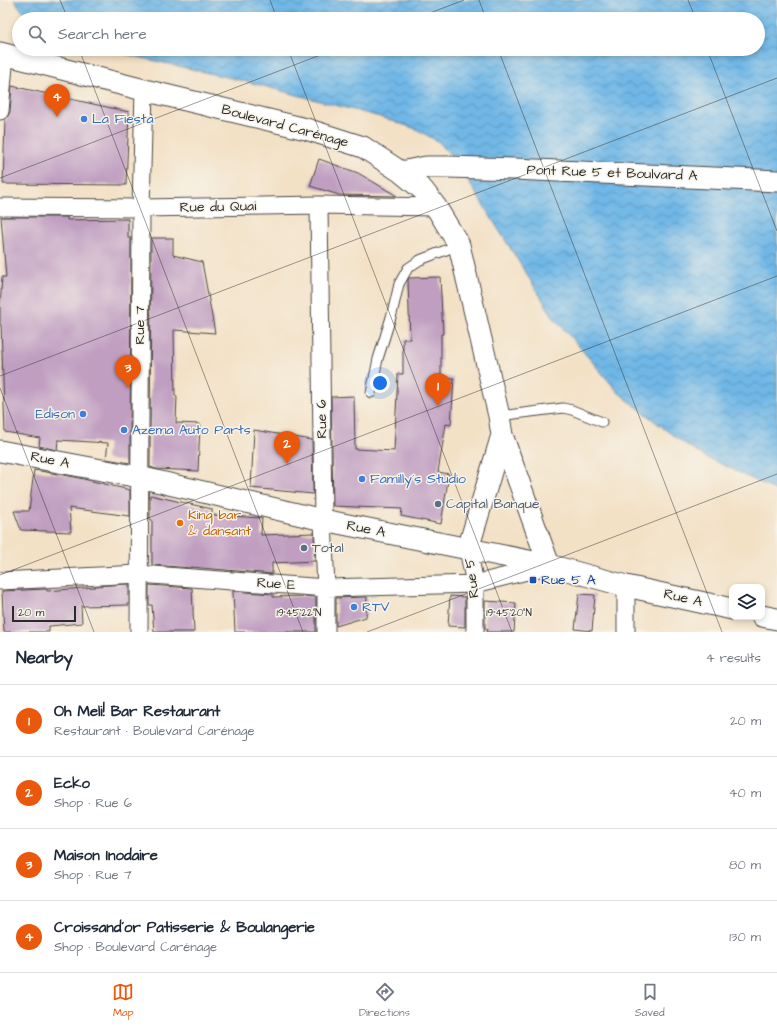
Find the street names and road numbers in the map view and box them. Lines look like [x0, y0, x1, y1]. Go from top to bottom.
street label: Boulevard Carénage [219, 99, 351, 153]
street label: Pont Rue 5 et Boulvard A [526, 160, 698, 186]
street label: Rue du Quai [180, 196, 256, 218]
street label: Rue 7 [130, 305, 150, 344]
street label: Rue 6 [312, 399, 332, 439]
street label: Rue A [29, 446, 71, 474]
street label: Rue A [345, 515, 387, 543]
street label: Rue 5 [460, 557, 484, 599]
street label: Rue E [256, 573, 297, 595]
street label: Rue A [662, 584, 704, 612]

